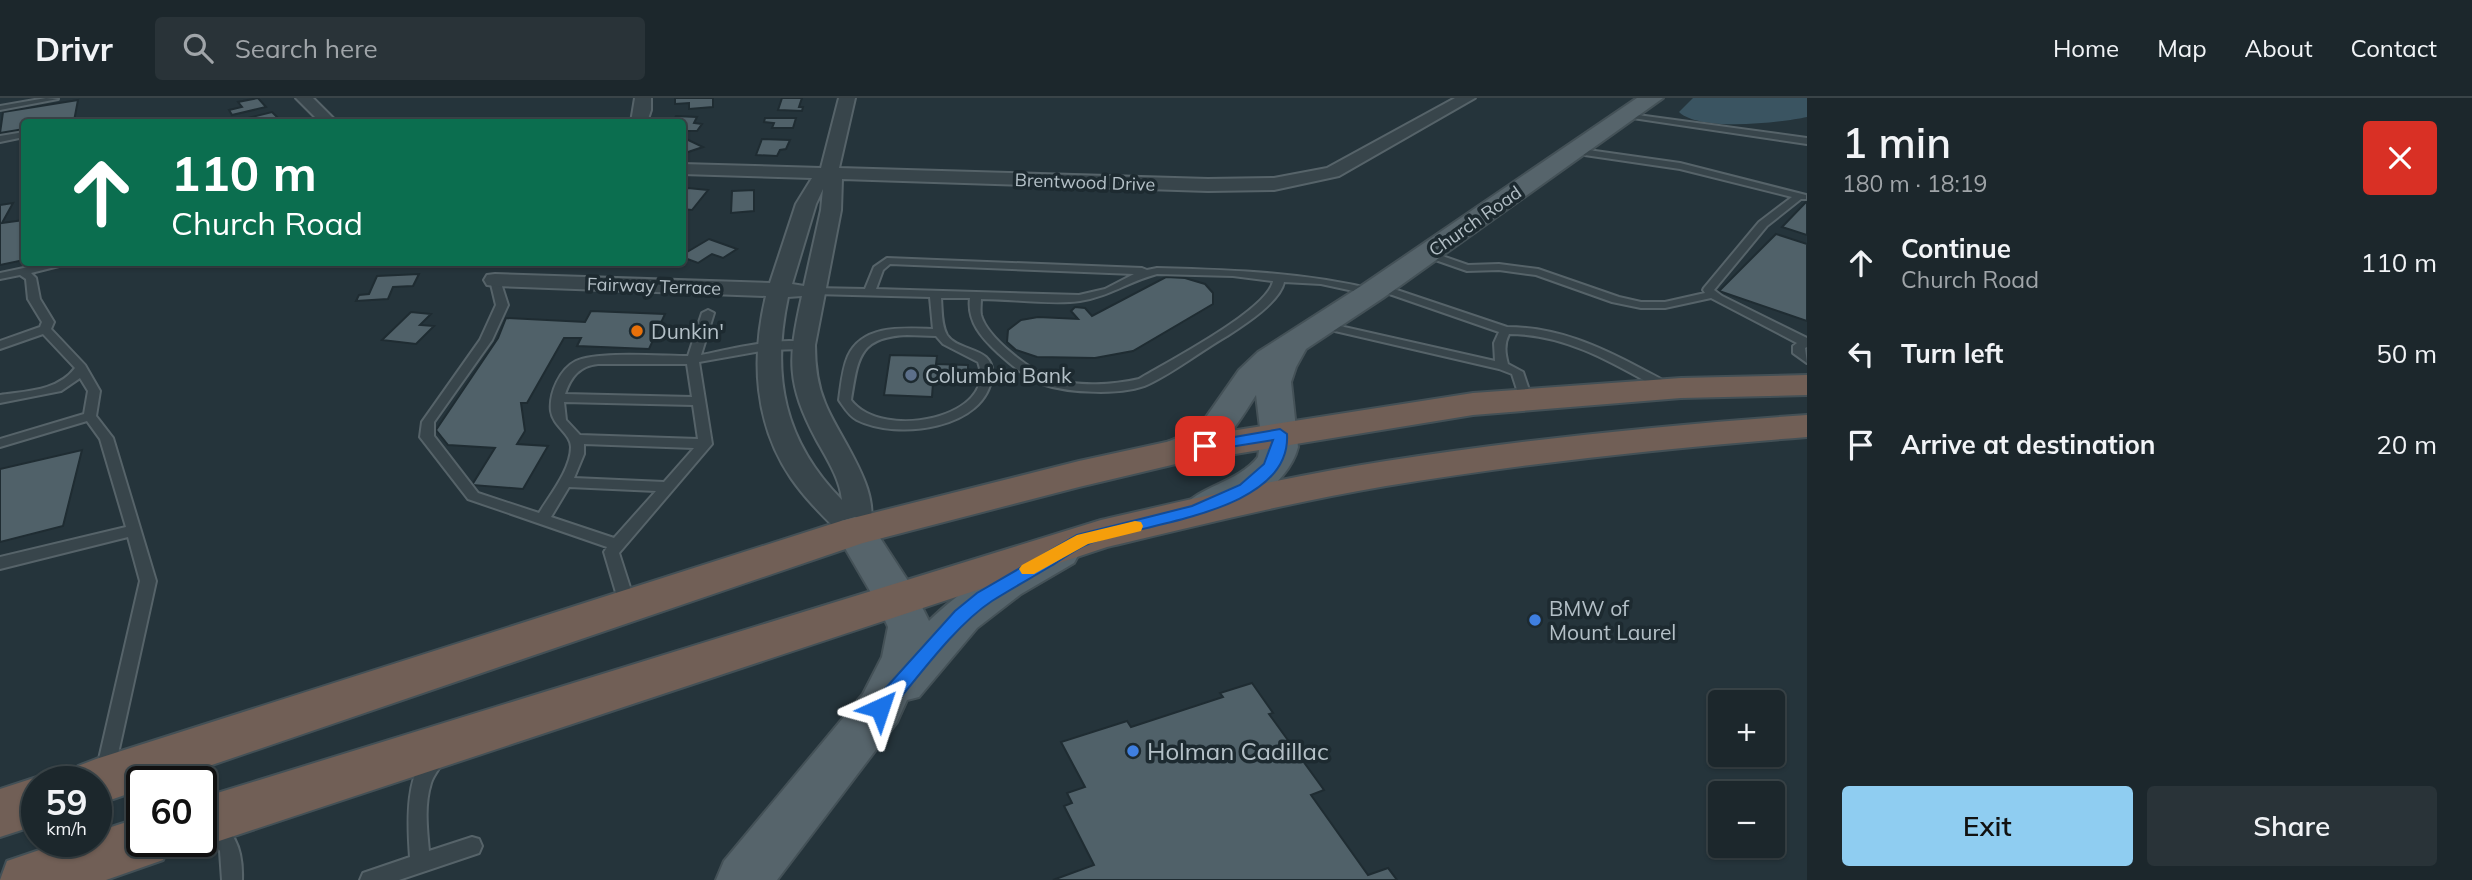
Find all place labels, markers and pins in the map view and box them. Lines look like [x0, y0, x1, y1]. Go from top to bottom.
place label: Dunkin' [651, 318, 724, 344]
marker: Dunkin' [629, 323, 645, 339]
place label: Columbia Bank [925, 362, 1072, 388]
marker: Columbia Bank [903, 367, 919, 383]
pin [1175, 416, 1235, 476]
place label: BMW of Mount Laurel [1549, 595, 1676, 645]
marker: BMW of Mount Laurel [1527, 612, 1543, 628]
place label: Holman Cadillac [1147, 736, 1329, 766]
marker: Holman Cadillac [1125, 743, 1141, 759]

